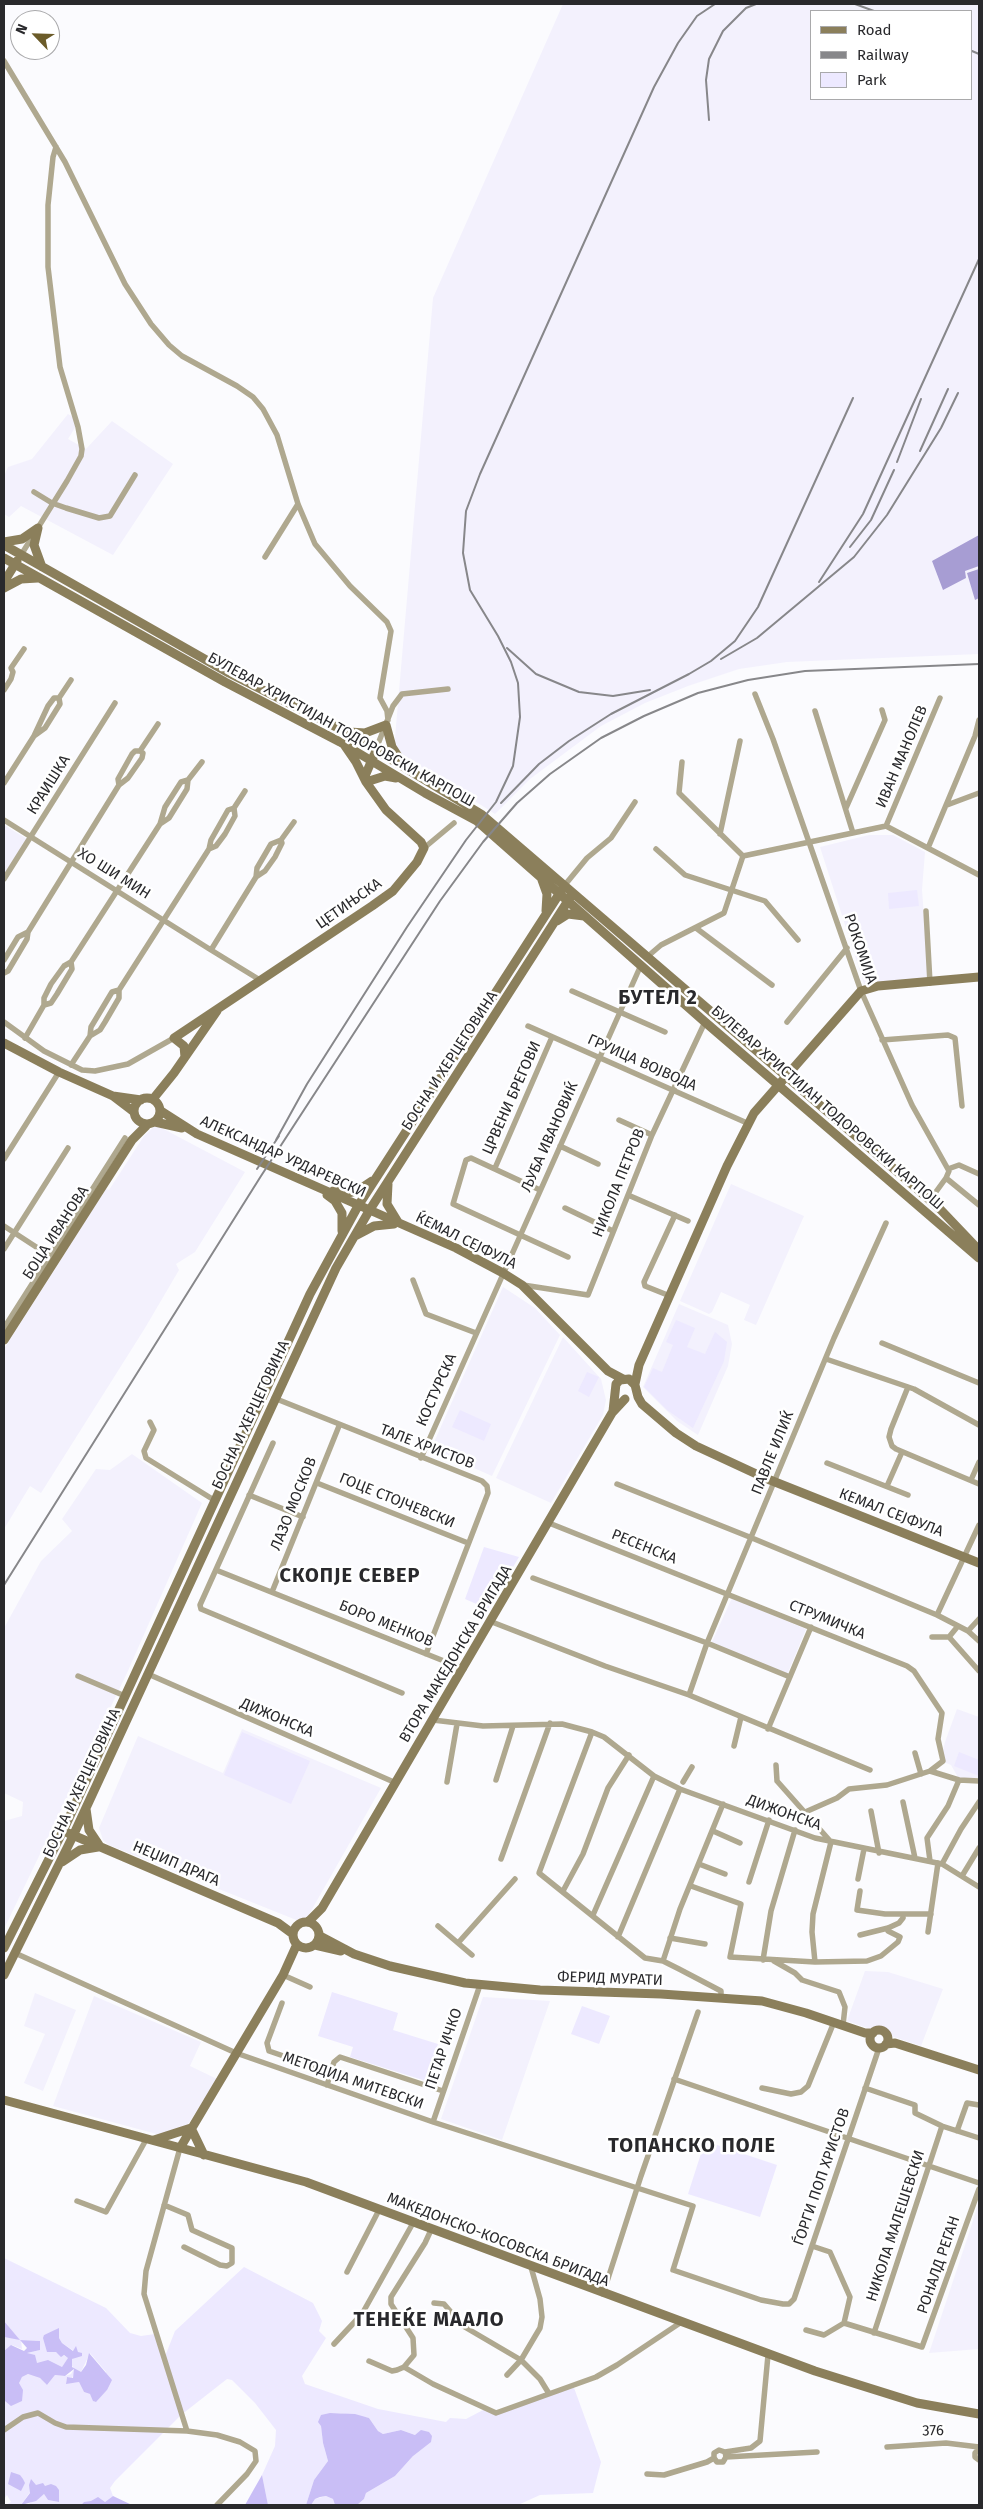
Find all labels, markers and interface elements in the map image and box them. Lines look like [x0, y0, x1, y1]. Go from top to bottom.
north arrow [10, 10, 60, 60]
legend [810, 10, 973, 100]
text: N [12, 21, 31, 37]
text: Road [857, 21, 892, 39]
text: Railway [857, 46, 909, 64]
text: Park [857, 71, 887, 89]
street label: БУЛЕВАР ХРИСТИЈАН ТОДОРОВСКИ КАРПОШ [204, 649, 478, 811]
street label: ИВАН МАНОЛЕВ [872, 703, 932, 811]
street label: КРАИШКА [24, 752, 74, 818]
street label: ХО ШИ МИН [74, 845, 154, 903]
street label: ЦЕТИЊСКА [313, 875, 385, 933]
street label: РОКОМИЈА [840, 912, 880, 986]
district label: БУТЕЛ 2 [617, 986, 699, 1010]
street label: БОСНА И ХЕРЦЕГОВИНА [398, 988, 502, 1134]
street label: БУЛЕВАР ХРИСТИЈАН ТОДОРОВСКИ КАРПОШ [707, 1002, 947, 1214]
street label: ГРУИЦА ВОЈВОДА [584, 1031, 700, 1095]
street label: ЦРВЕНИ БРЕГОВИ [479, 1039, 545, 1157]
street label: ЉУБА ИВАНОВИЌ [518, 1079, 582, 1195]
street label: АЛЕКСАНДАР УРДАРЕВСКИ [197, 1112, 369, 1202]
street label: НИКОЛА ПЕТРОВ [589, 1126, 649, 1240]
street label: БОЦА ИВАНОВА [19, 1183, 93, 1283]
street label: ЌЕМАЛ СЕЈФУЛА [412, 1209, 520, 1273]
street label: БОСНА И ХЕРЦЕГОВИНА [208, 1338, 294, 1492]
street label: КОСТУРСКА [413, 1351, 461, 1429]
street label: ПАВЛЕ ИЛИЌ [748, 1408, 798, 1498]
street label: ТАЛЕ ХРИСТОВ [377, 1421, 477, 1473]
street label: ЛАЗО МОСКОВ [267, 1455, 321, 1553]
street label: ГОЦЕ СТОЈЧЕВСКИ [337, 1470, 457, 1532]
street label: КЕМАЛ СЕЈФУЛА [836, 1485, 946, 1541]
street label: РЕСЕНСКА [609, 1526, 679, 1568]
street label: ВТОРА МАКЕДОНСКА БРИГАДА [396, 1562, 516, 1746]
district label: СКОПЈЕ СЕВЕР [278, 1564, 422, 1588]
street label: БОРО МЕНКОВ [336, 1597, 436, 1651]
street label: СТРУМИЧКА [786, 1597, 868, 1643]
street label: ДИЖОНСКА [238, 1694, 316, 1742]
street label: БОСНА И ХЕРЦЕГОВИНА [39, 1706, 125, 1860]
street label: ДИЖОНСКА [744, 1791, 824, 1835]
street label: НЕЏИП ДРАГА [130, 1838, 222, 1890]
street label: ФЕРИД МУРАТИ [557, 1968, 663, 1990]
street label: ПЕТАР ИЧКО [422, 2006, 466, 2092]
street label: МЕТОДИЈА МИТЕВСКИ [280, 2048, 426, 2114]
street label: ЃОРГИ ПОП ХРИСТОВ [790, 2106, 854, 2248]
district label: ТОПАНСКО ПОЛЕ [606, 2134, 778, 2158]
street label: НИКОЛА МАЛЕШЕВСКИ [863, 2148, 929, 2304]
street label: МАКЕДОНСКО-КОСОВСКА БРИГАДА [384, 2189, 612, 2291]
street label: РОНАЛД РЕГАН [914, 2214, 964, 2316]
district label: ТЕНЕЌЕ МААЛО [352, 2308, 506, 2332]
street label: 376 [922, 2422, 944, 2440]

